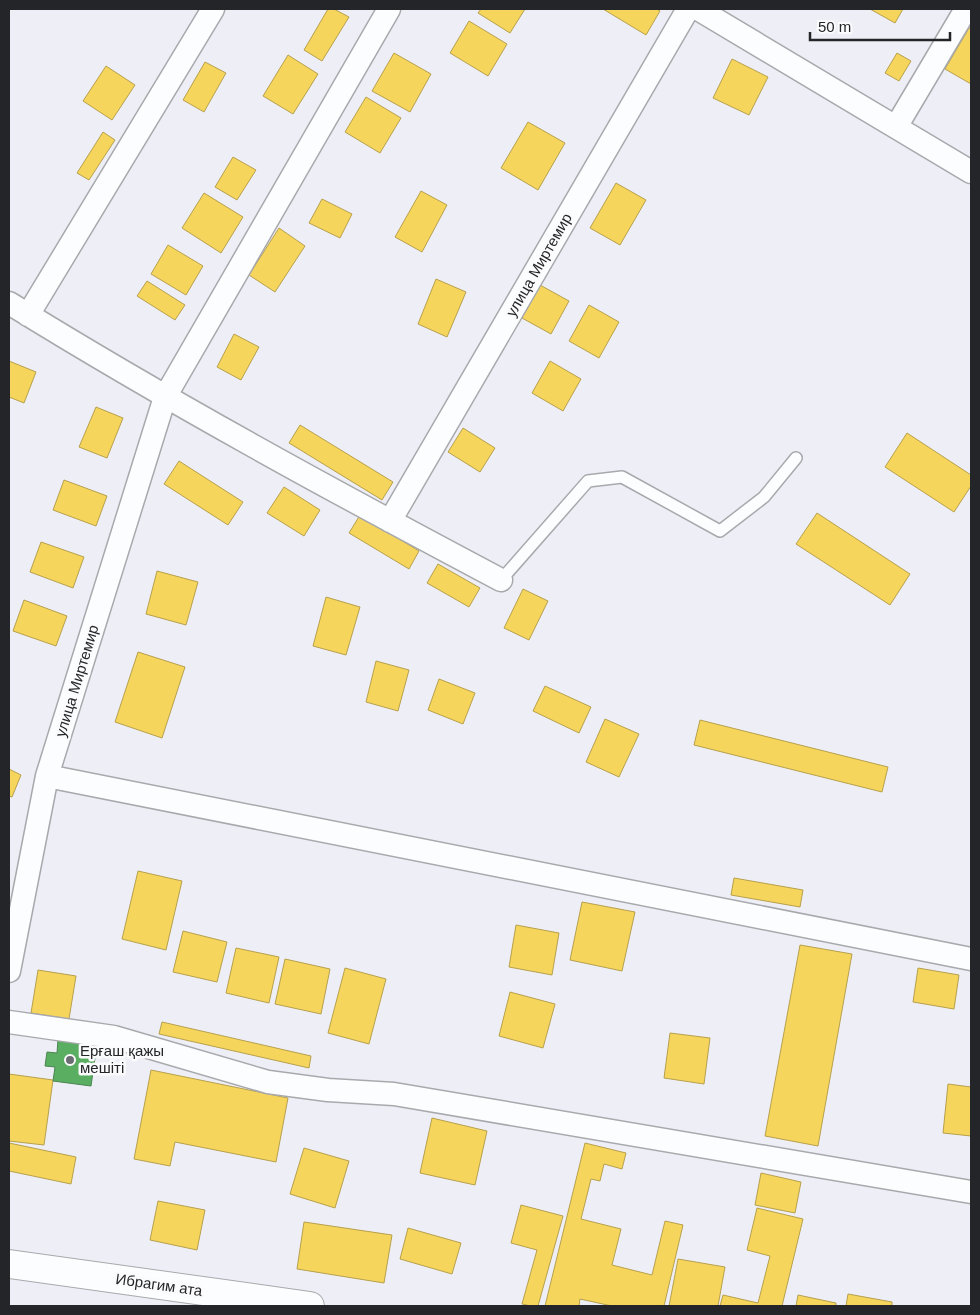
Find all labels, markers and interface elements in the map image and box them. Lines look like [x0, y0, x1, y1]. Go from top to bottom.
scale bar [810, 10, 950, 42]
text: 50 m [818, 18, 851, 35]
street label: улица Миртемир [502, 210, 575, 319]
street label: улица Миртемир [51, 623, 102, 739]
place label: Ерғаш қажы мешіті [80, 1042, 164, 1076]
marker: Ерғаш қажы мешіті [64, 1054, 76, 1066]
street label: Ибрагим ата [115, 1270, 204, 1299]

